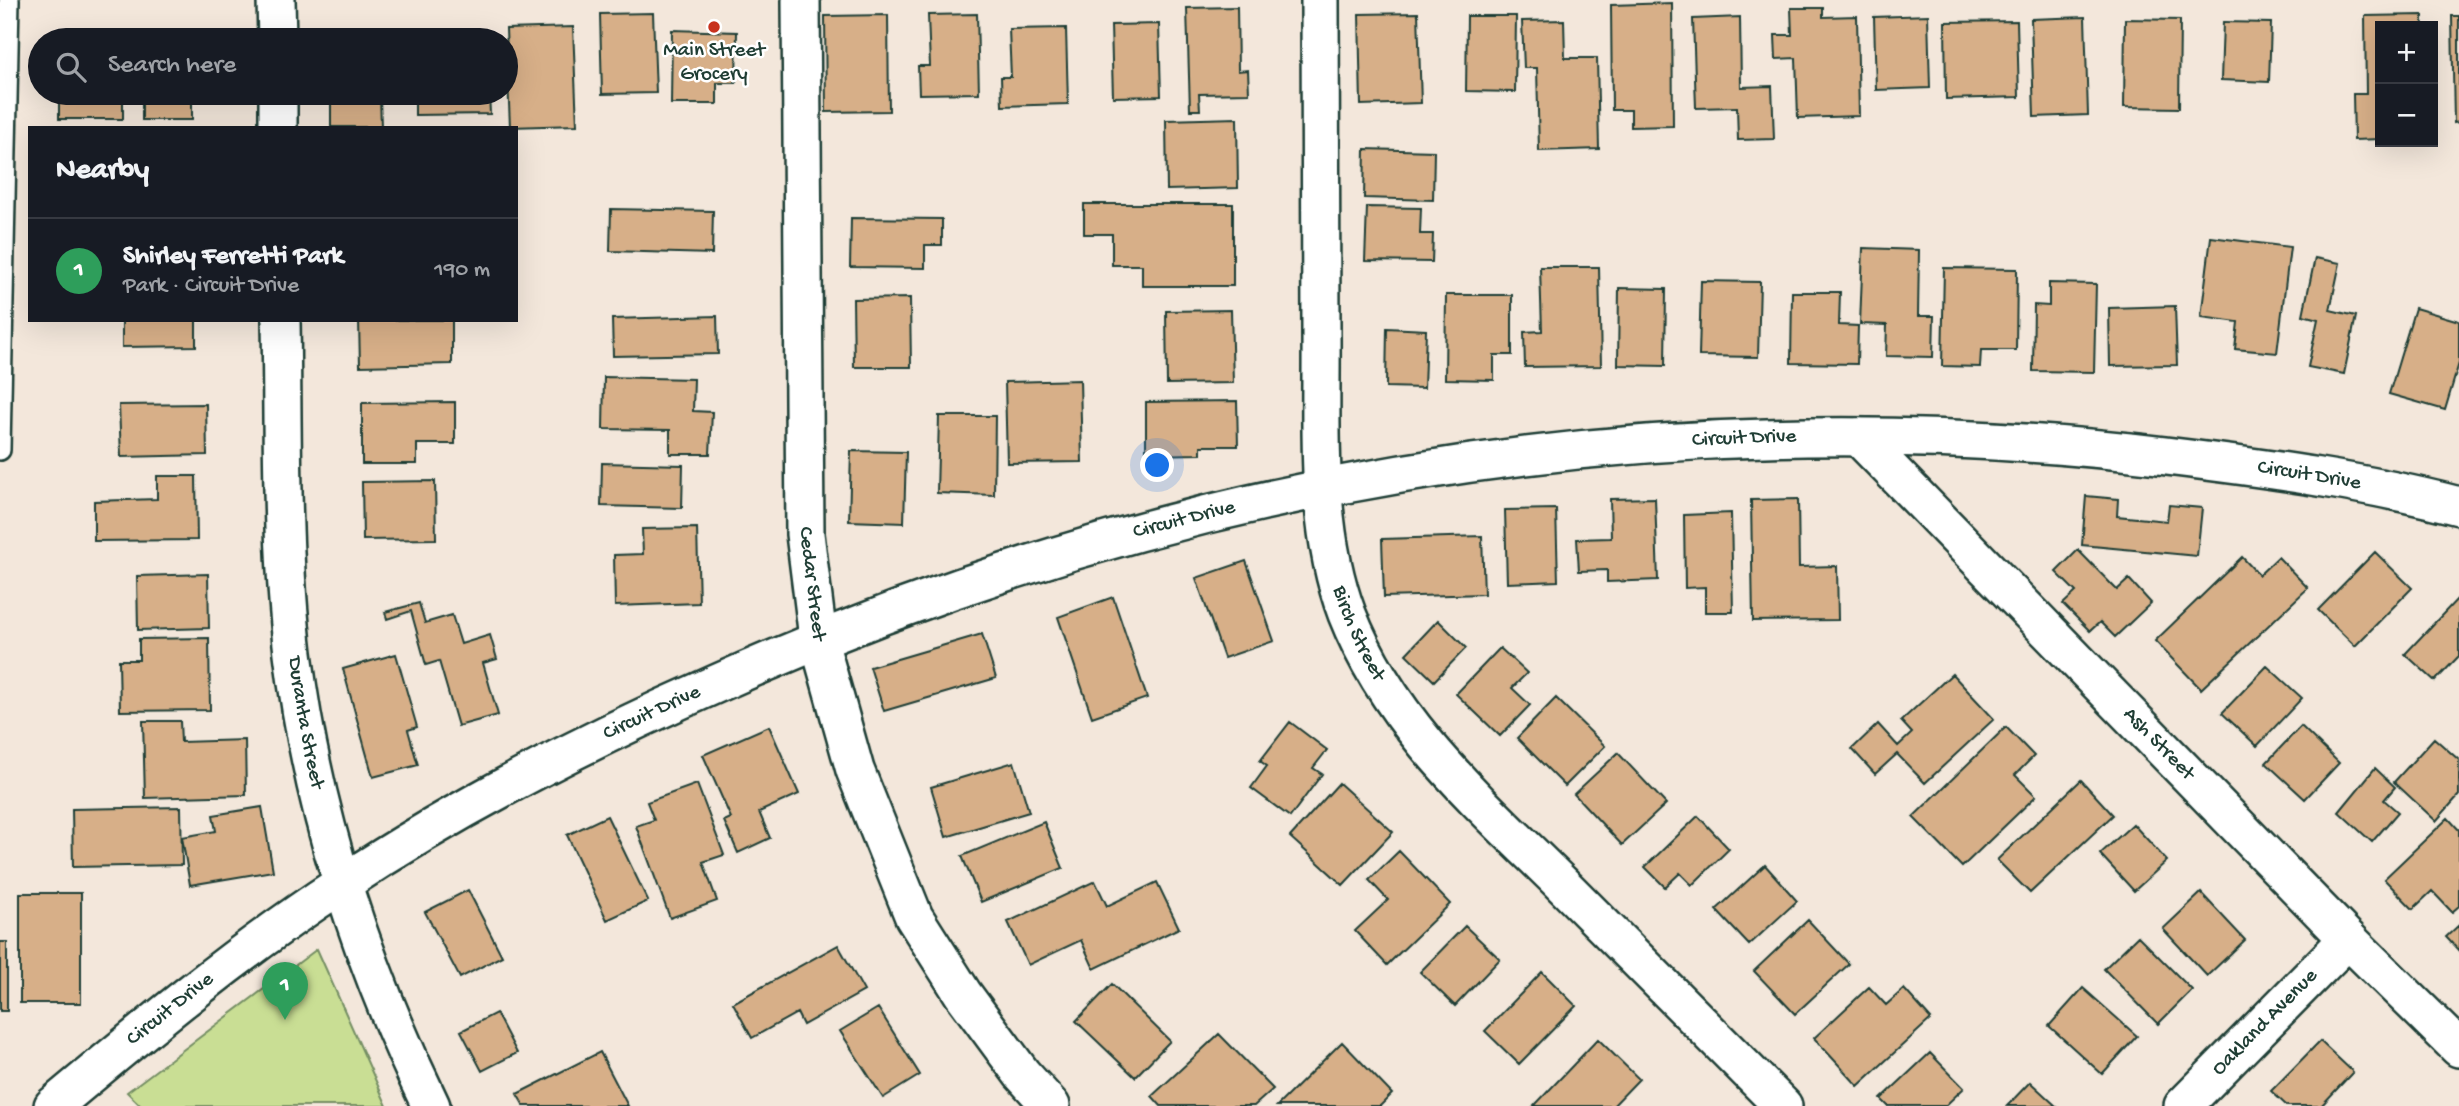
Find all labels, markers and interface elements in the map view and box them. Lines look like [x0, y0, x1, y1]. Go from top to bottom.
marker: Main Street Grocery [706, 19, 722, 35]
map controls [2375, 21, 2438, 147]
button: + [2375, 21, 2438, 84]
search box [28, 28, 518, 105]
place label: Main Street Grocery [663, 39, 767, 88]
icon: search [52, 48, 90, 86]
text: Search here [108, 51, 236, 82]
button: − [2375, 84, 2438, 147]
text: Nearby [56, 154, 149, 189]
text: Shirley Ferretti Park [123, 242, 343, 273]
text: 1 [74, 257, 84, 284]
text: 190 m [434, 257, 490, 284]
text: Park · Circuit Drive [123, 273, 299, 300]
street label: Circuit Drive [1691, 425, 1798, 453]
your location [1140, 448, 1174, 482]
street label: Circuit Drive [2256, 455, 2364, 497]
street label: Circuit Drive [1130, 495, 1239, 545]
street label: Cedar Street [792, 527, 831, 644]
street label: Birch Street [1326, 582, 1392, 688]
street label: Duranta Street [281, 653, 330, 794]
street label: Circuit Drive [599, 679, 706, 747]
street label: Ash Street [2117, 702, 2201, 788]
pin: 1 [262, 962, 308, 1020]
street label: Oakland Avenue [2207, 963, 2324, 1082]
street label: Circuit Drive [122, 967, 220, 1052]

